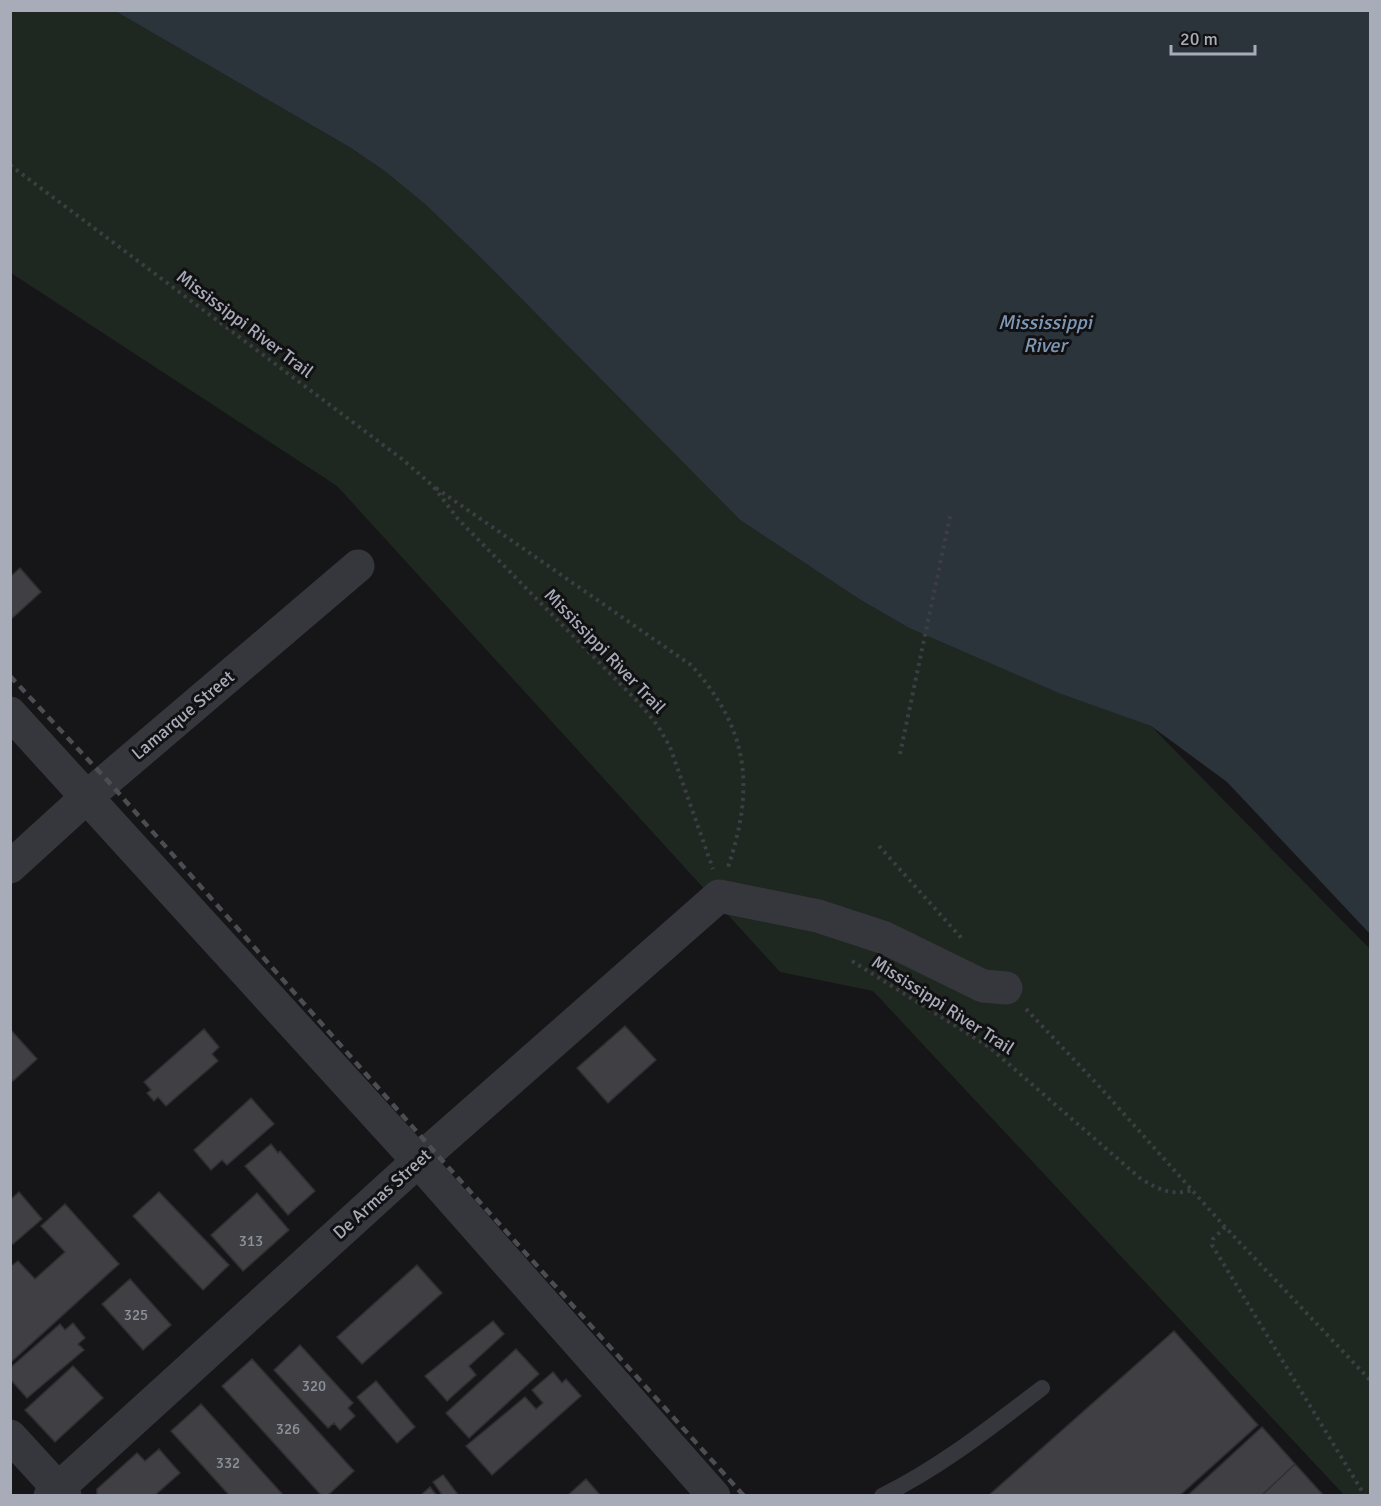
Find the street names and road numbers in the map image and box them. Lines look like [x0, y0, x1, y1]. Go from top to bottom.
street label: Mississippi River Trail [172, 265, 318, 383]
street label: Mississippi River Trail [540, 584, 670, 718]
street label: Lamarque Street [127, 666, 239, 764]
street label: Mississippi River Trail [868, 951, 1018, 1059]
street label: De Armas Street [328, 1144, 436, 1244]

